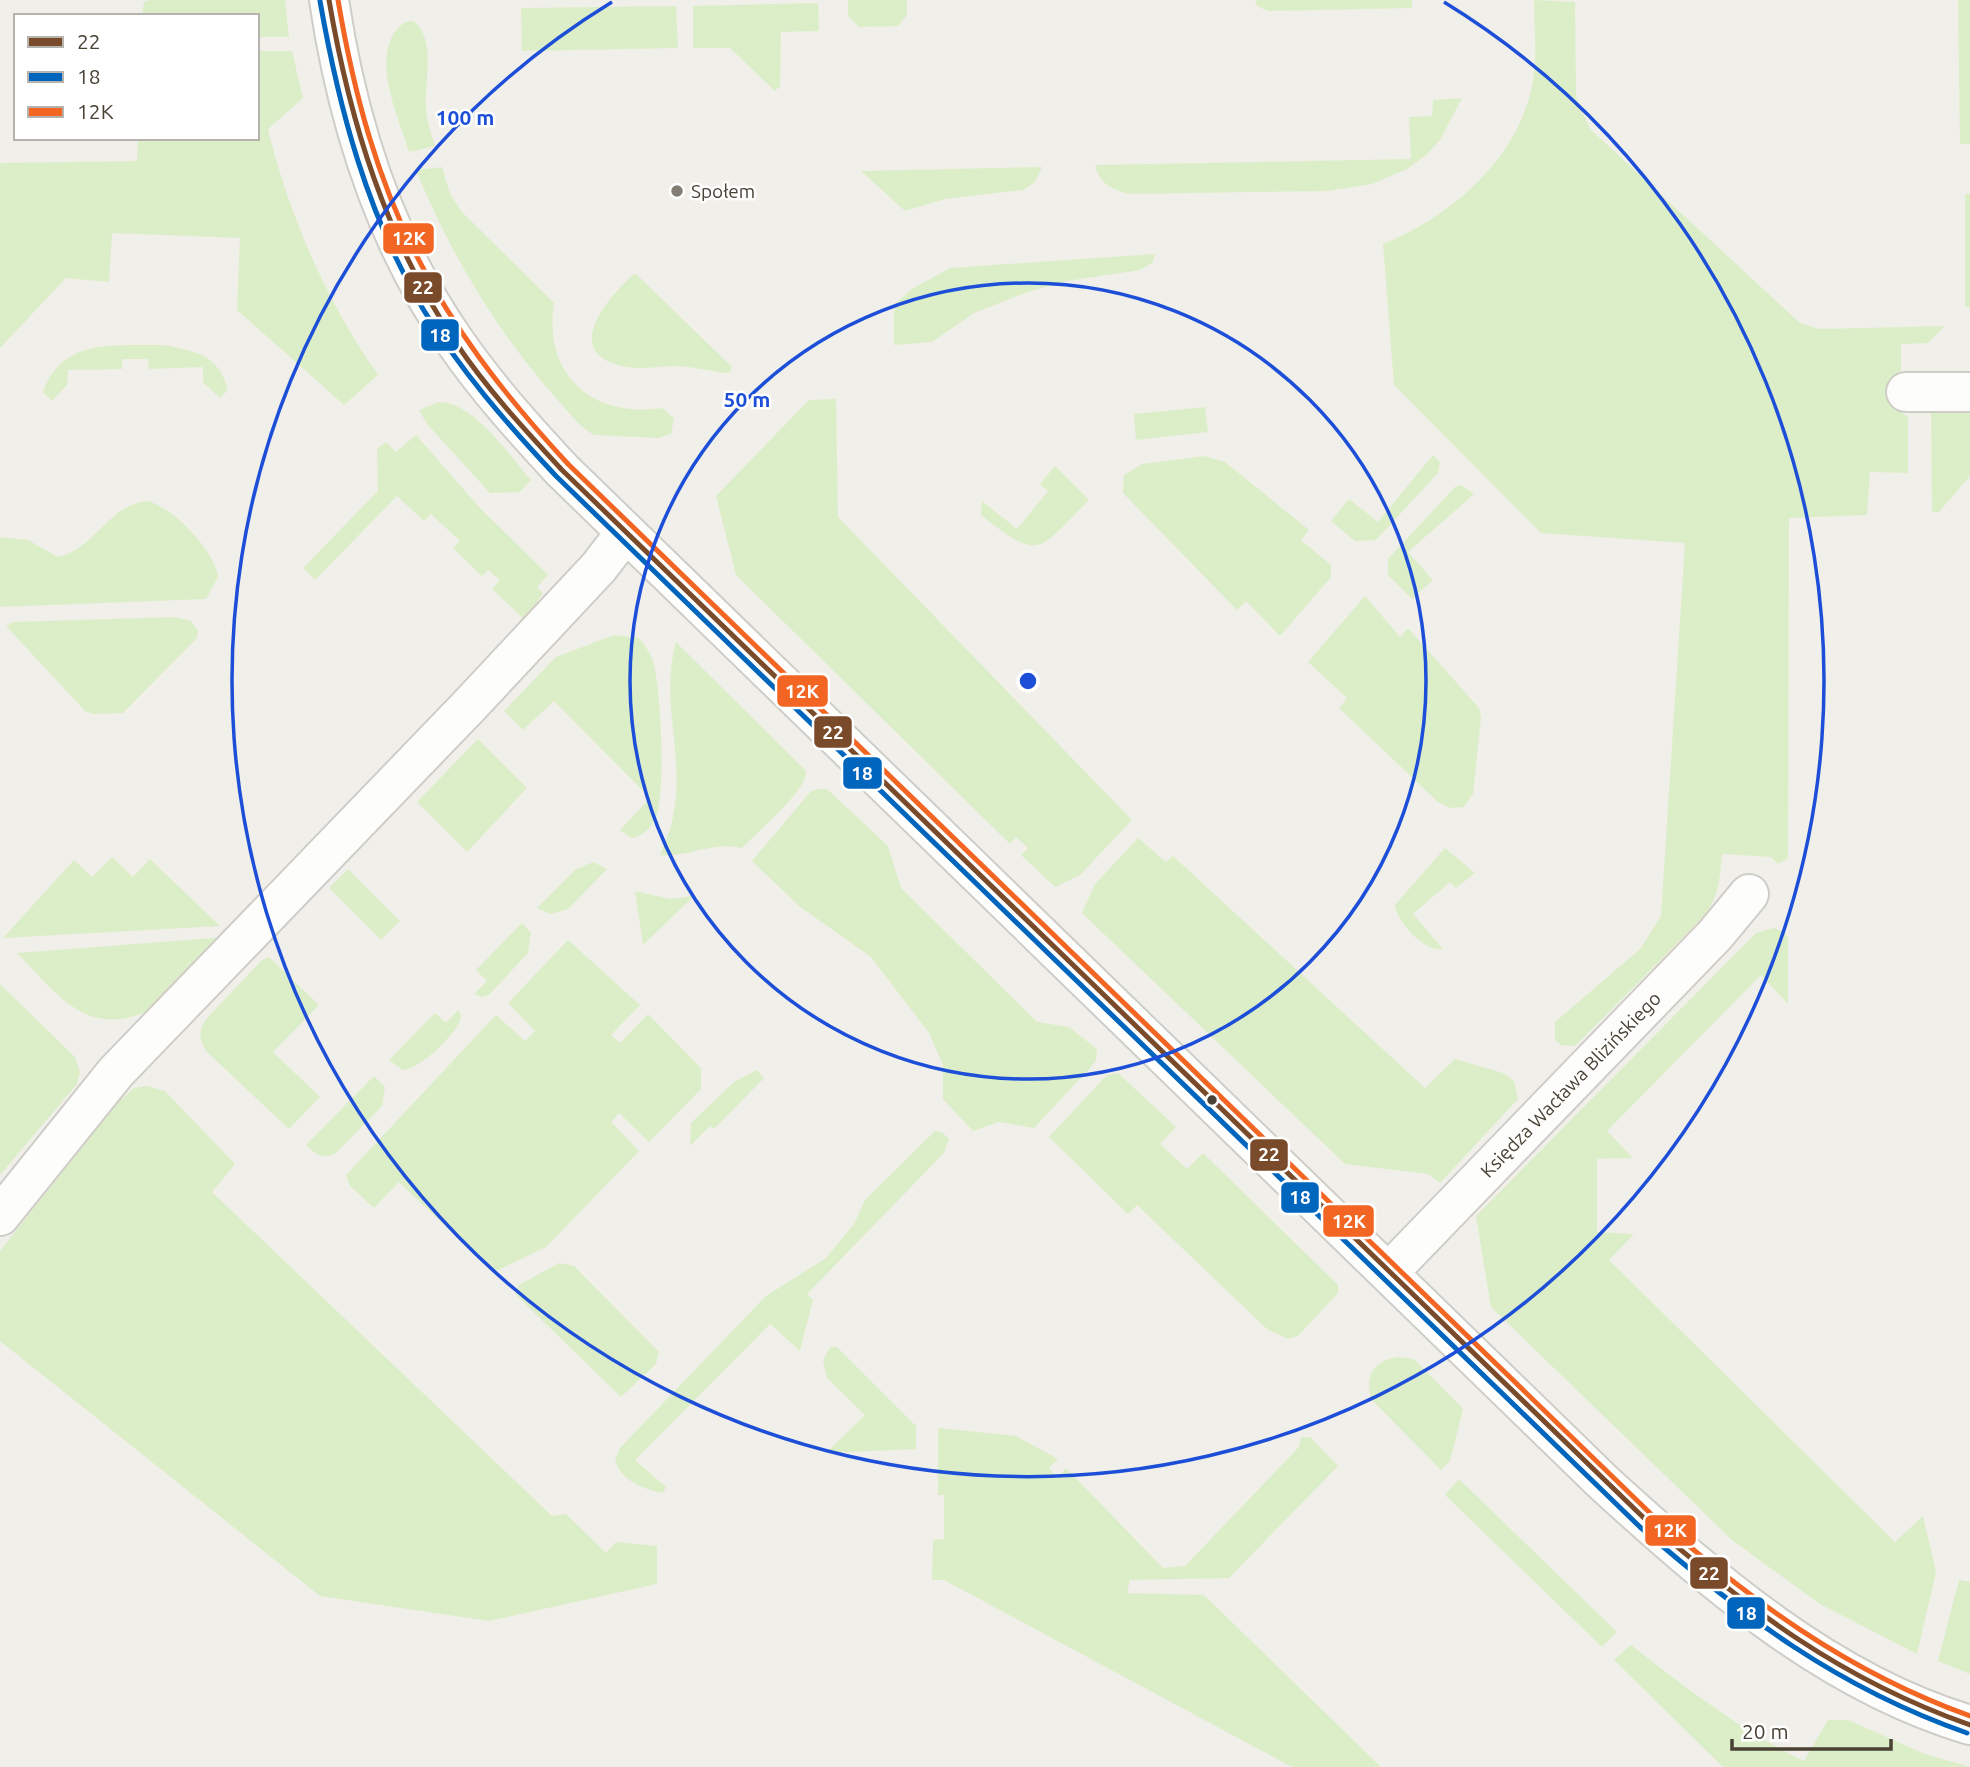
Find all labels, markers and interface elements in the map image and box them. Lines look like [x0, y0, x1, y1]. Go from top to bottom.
legend [14, 14, 259, 140]
text: 22 [77, 29, 101, 53]
text: 18 [77, 64, 101, 88]
text: 12K [77, 99, 114, 123]
text: 100 m [436, 105, 494, 129]
place label: Społem [691, 180, 755, 202]
marker: Społem [669, 183, 685, 199]
line badge: 12K [382, 222, 435, 255]
text: 12K [392, 227, 426, 249]
line badge: 22 [403, 271, 443, 304]
text: 22 [412, 276, 434, 298]
line badge: 18 [420, 318, 460, 352]
text: 18 [429, 324, 451, 346]
text: 50 m [724, 387, 770, 411]
centre of rings [1016, 669, 1040, 693]
line badge: 12K [776, 674, 829, 708]
text: 12K [785, 680, 819, 702]
line badge: 22 [813, 715, 853, 749]
text: 22 [822, 721, 844, 743]
line badge: 18 [842, 756, 883, 790]
text: 18 [851, 762, 873, 784]
street label: Księdza Wacława Blizińskiego [1476, 987, 1665, 1182]
unlabelled marker [1205, 1093, 1219, 1107]
line badge: 22 [1249, 1138, 1289, 1172]
text: 22 [1258, 1143, 1280, 1165]
line badge: 18 [1280, 1181, 1320, 1214]
text: 18 [1289, 1186, 1311, 1208]
line badge: 12K [1322, 1204, 1375, 1238]
text: 12K [1332, 1210, 1366, 1232]
line badge: 12K [1644, 1514, 1697, 1547]
text: 12K [1653, 1519, 1687, 1541]
line badge: 22 [1689, 1556, 1729, 1590]
text: 22 [1698, 1562, 1720, 1584]
line badge: 18 [1726, 1596, 1766, 1630]
text: 18 [1735, 1602, 1757, 1624]
scale bar [1732, 1708, 1891, 1752]
text: 20 m [1742, 1719, 1789, 1743]

